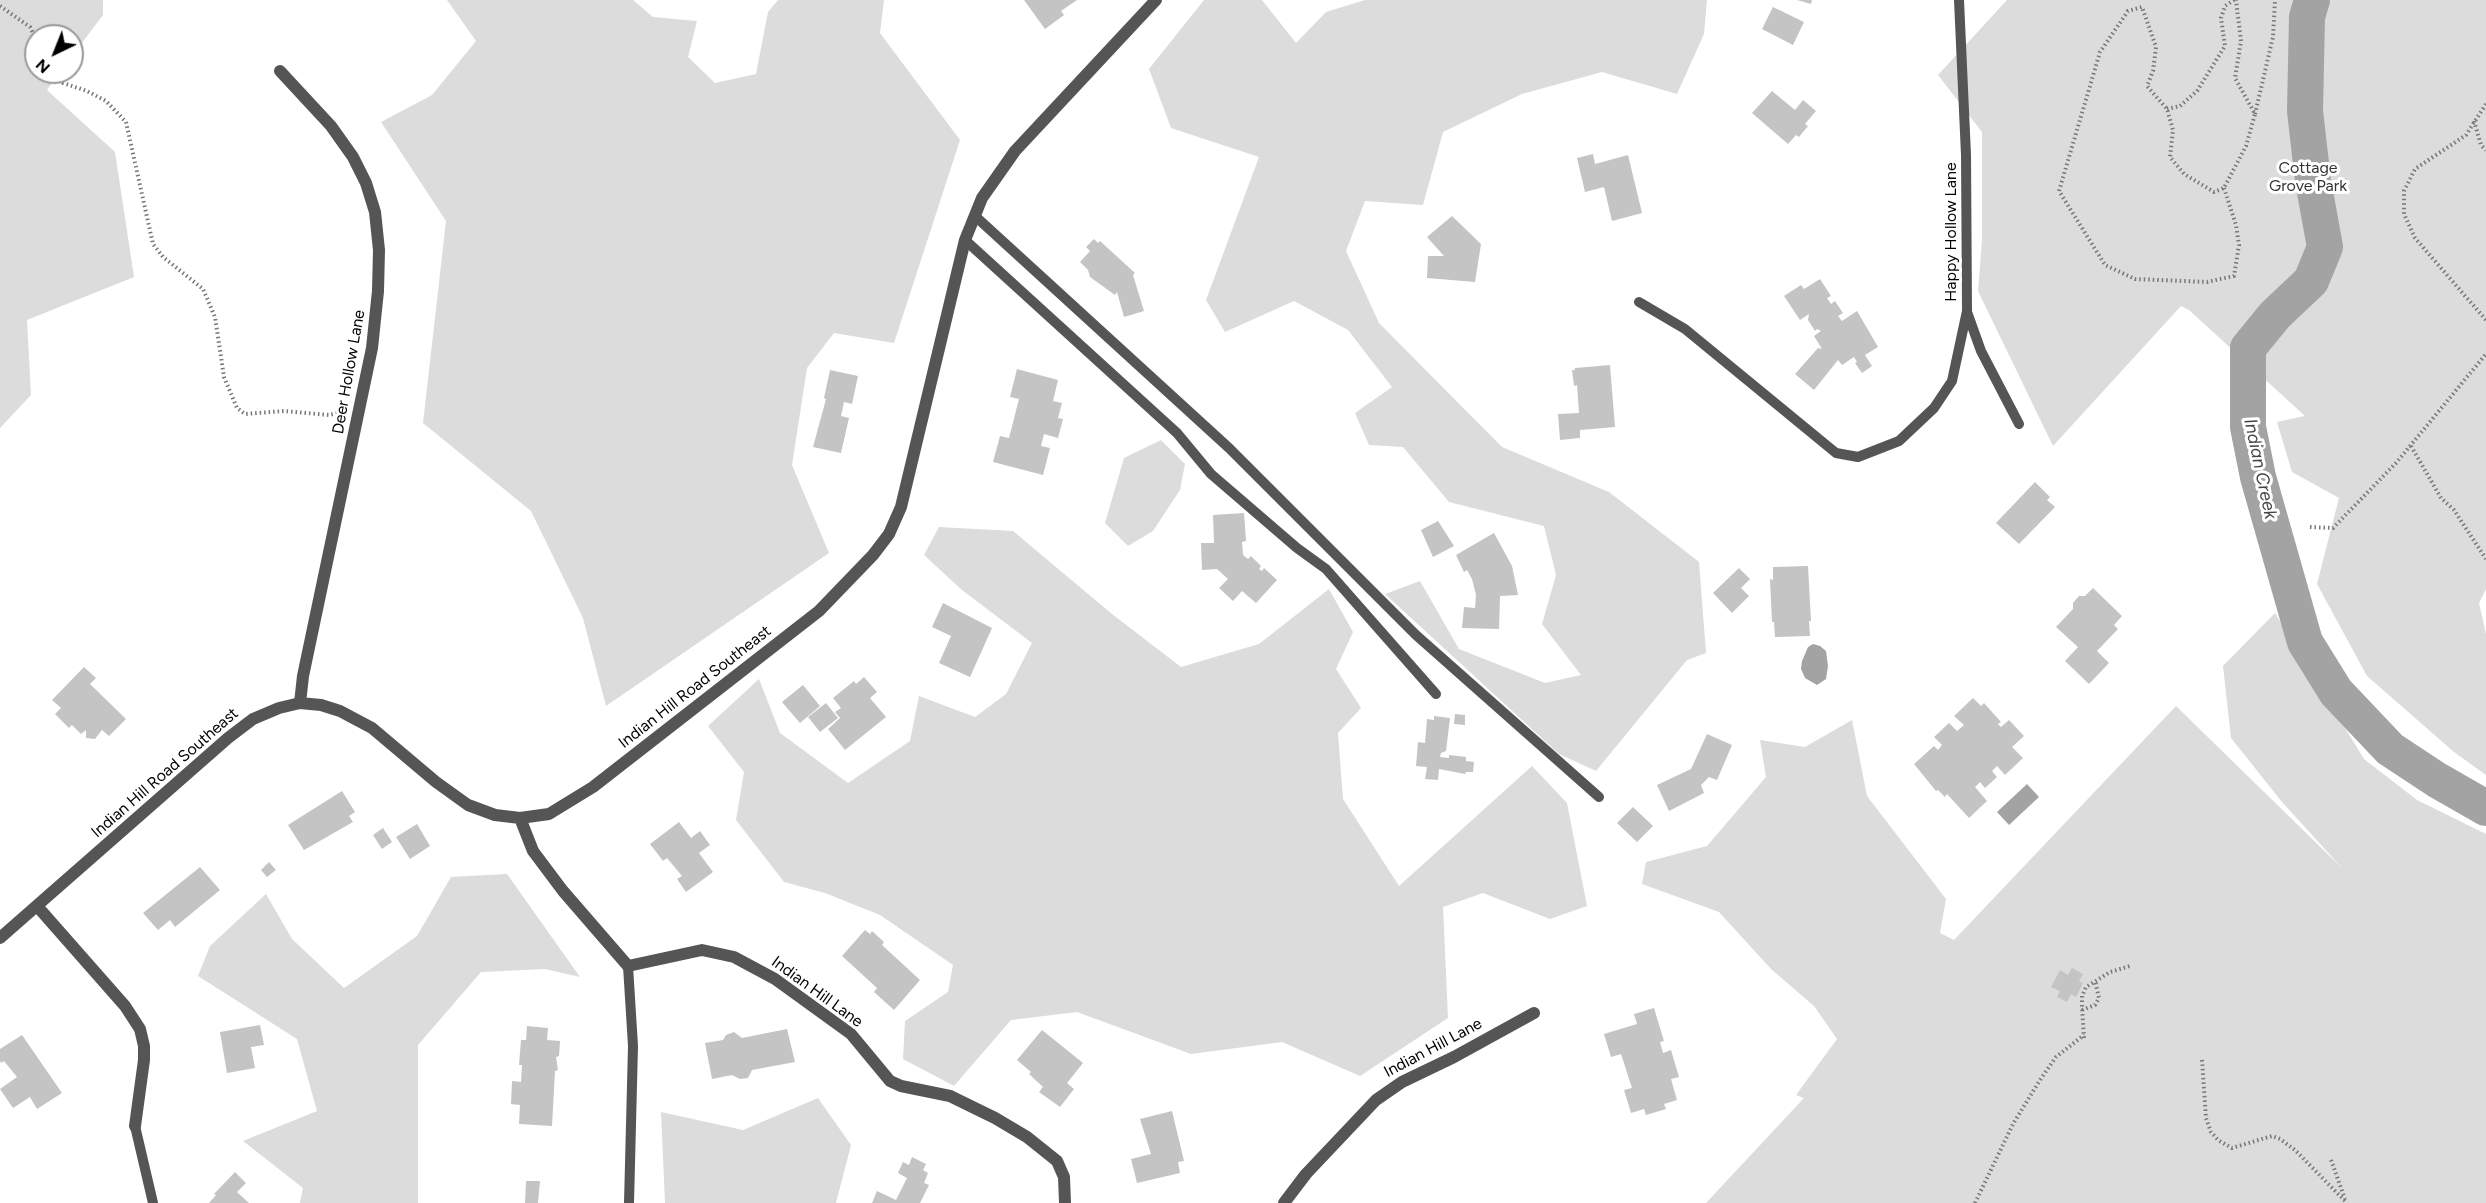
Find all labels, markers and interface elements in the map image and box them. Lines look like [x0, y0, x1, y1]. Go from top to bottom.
north arrow [24, 24, 84, 84]
text: N [32, 55, 54, 77]
park label: Cottage Grove Park [2269, 158, 2347, 196]
street label: Happy Hollow Lane [1941, 162, 1961, 302]
street label: Deer Hollow Lane [329, 308, 369, 436]
water label: Indian Creek [2239, 417, 2281, 521]
street label: Indian Hill Road Southeast [615, 621, 775, 753]
street label: Indian Hill Road Southeast [88, 704, 242, 842]
street label: Indian Hill Lane [768, 952, 866, 1032]
street label: Indian Hill Lane [1381, 1014, 1485, 1082]

